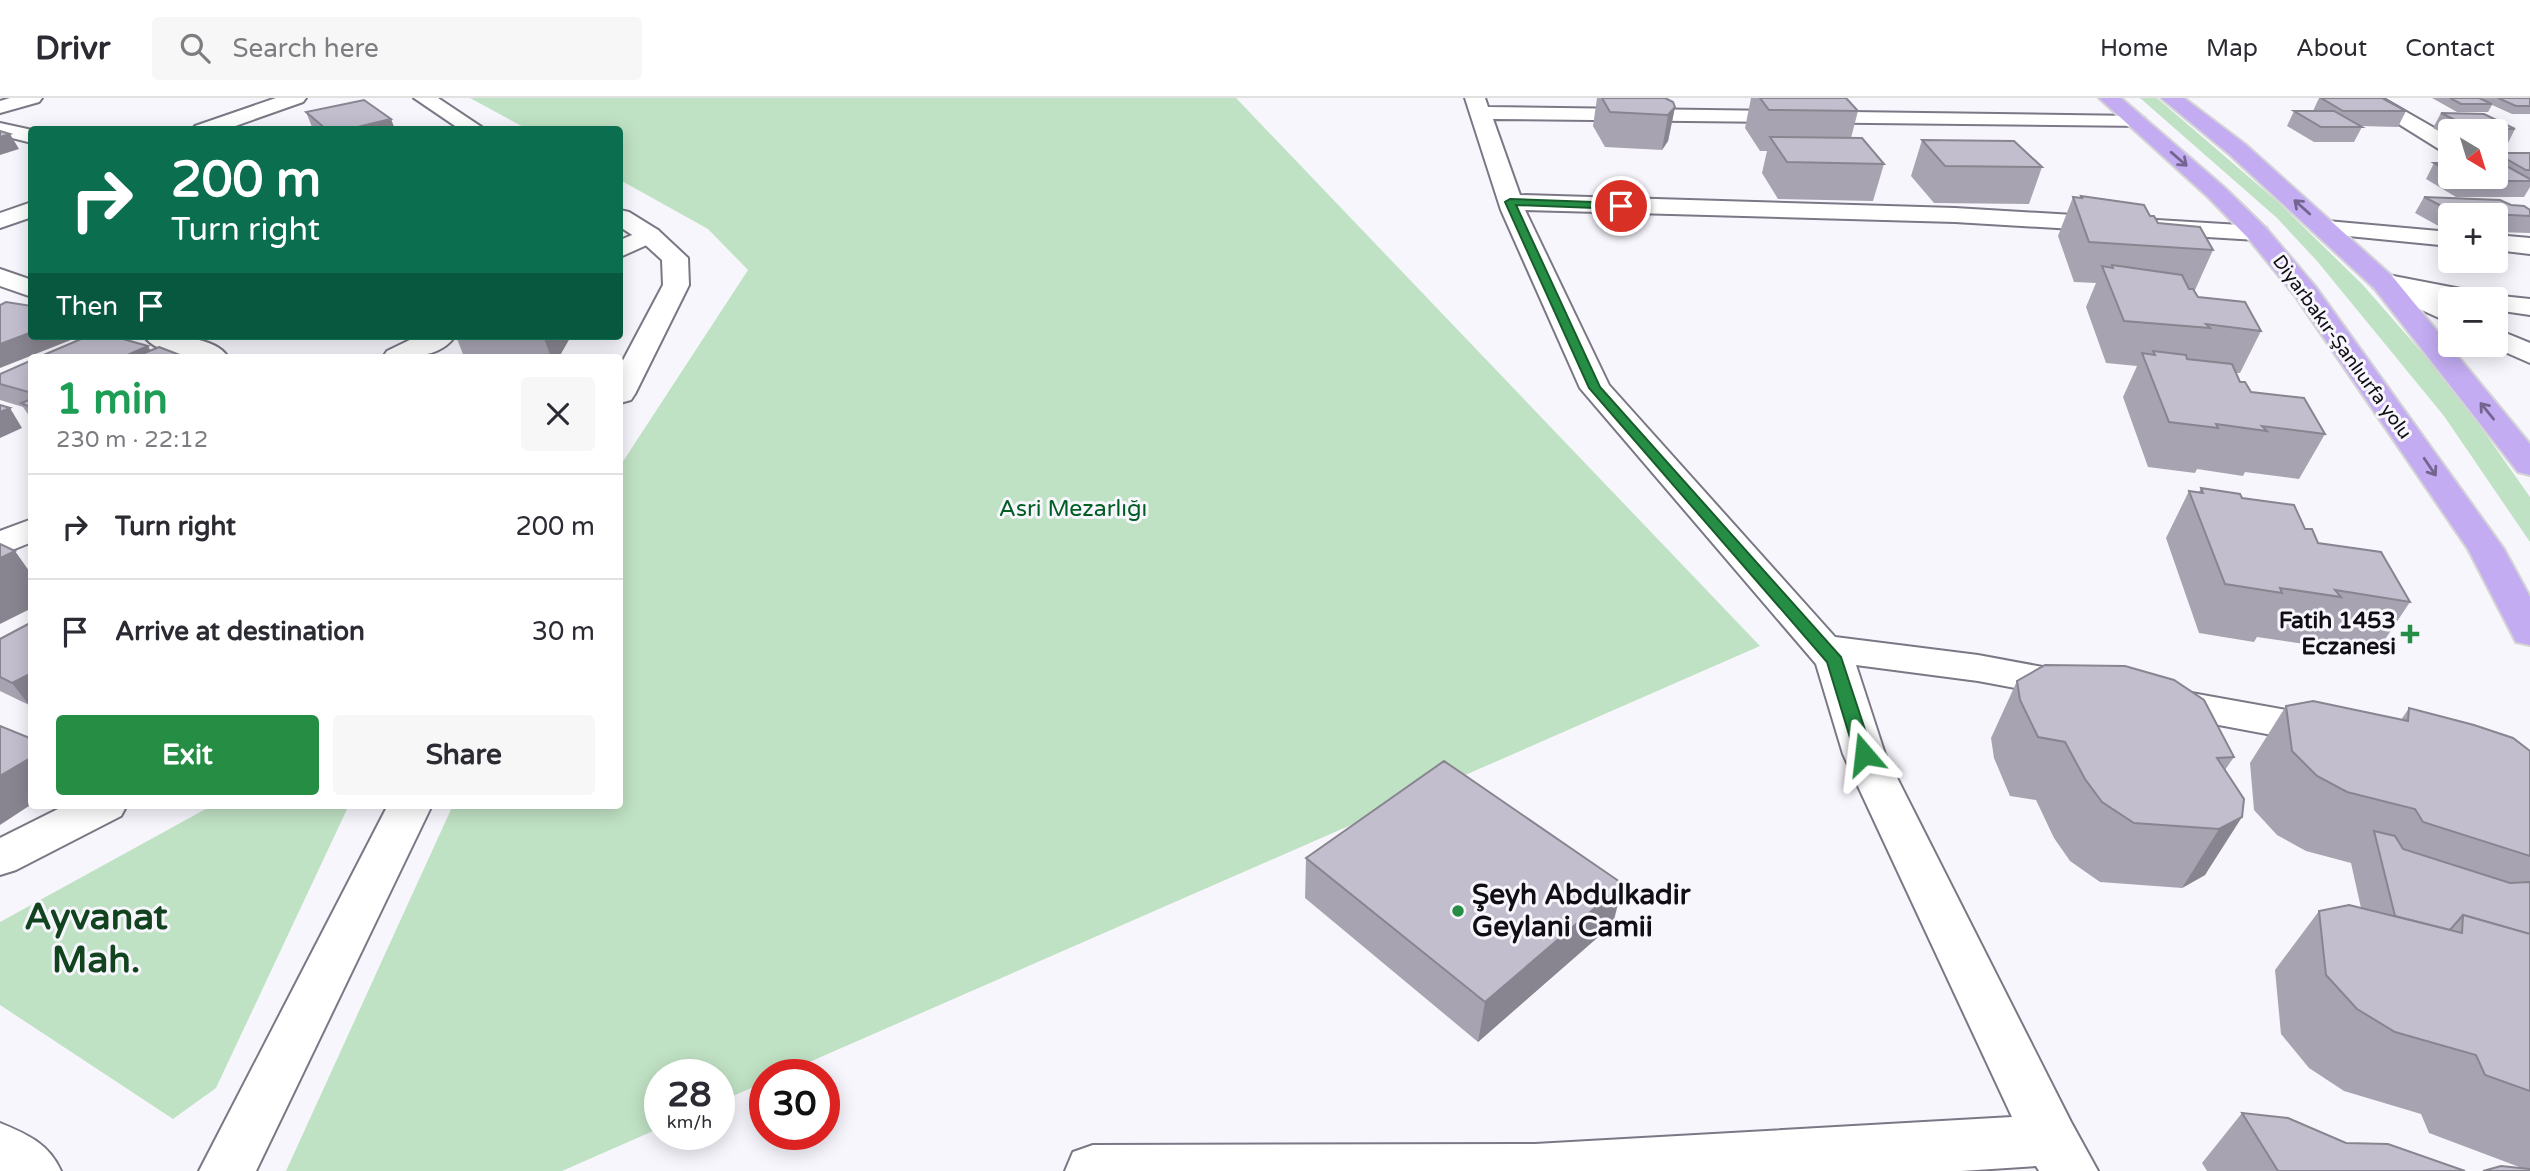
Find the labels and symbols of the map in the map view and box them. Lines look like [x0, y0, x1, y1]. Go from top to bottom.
north arrow [2438, 119, 2508, 189]
one-way arrow [2169, 151, 2187, 167]
pin [1591, 176, 1651, 236]
one-way arrow [2293, 199, 2311, 215]
street label: Diyarbakır-Şanlıurfa yolu [2268, 251, 2416, 443]
one-way arrow [2480, 403, 2495, 421]
one-way arrow [2423, 457, 2437, 476]
park label: Asri Mezarlığı [999, 495, 1147, 523]
place label: Fatih 1453 Eczanesi [2279, 607, 2396, 661]
marker: Fatih 1453 Eczanesi [2402, 626, 2418, 642]
position arrow [1827, 717, 1901, 791]
place label: Şeyh Abdulkadir Geylani Camii [1472, 878, 1692, 944]
district label: Ayvanat Mah. [24, 895, 168, 983]
marker: Şeyh Abdulkadir Geylani Camii [1450, 903, 1466, 919]
speed limit sign: 30 [749, 1059, 840, 1150]

